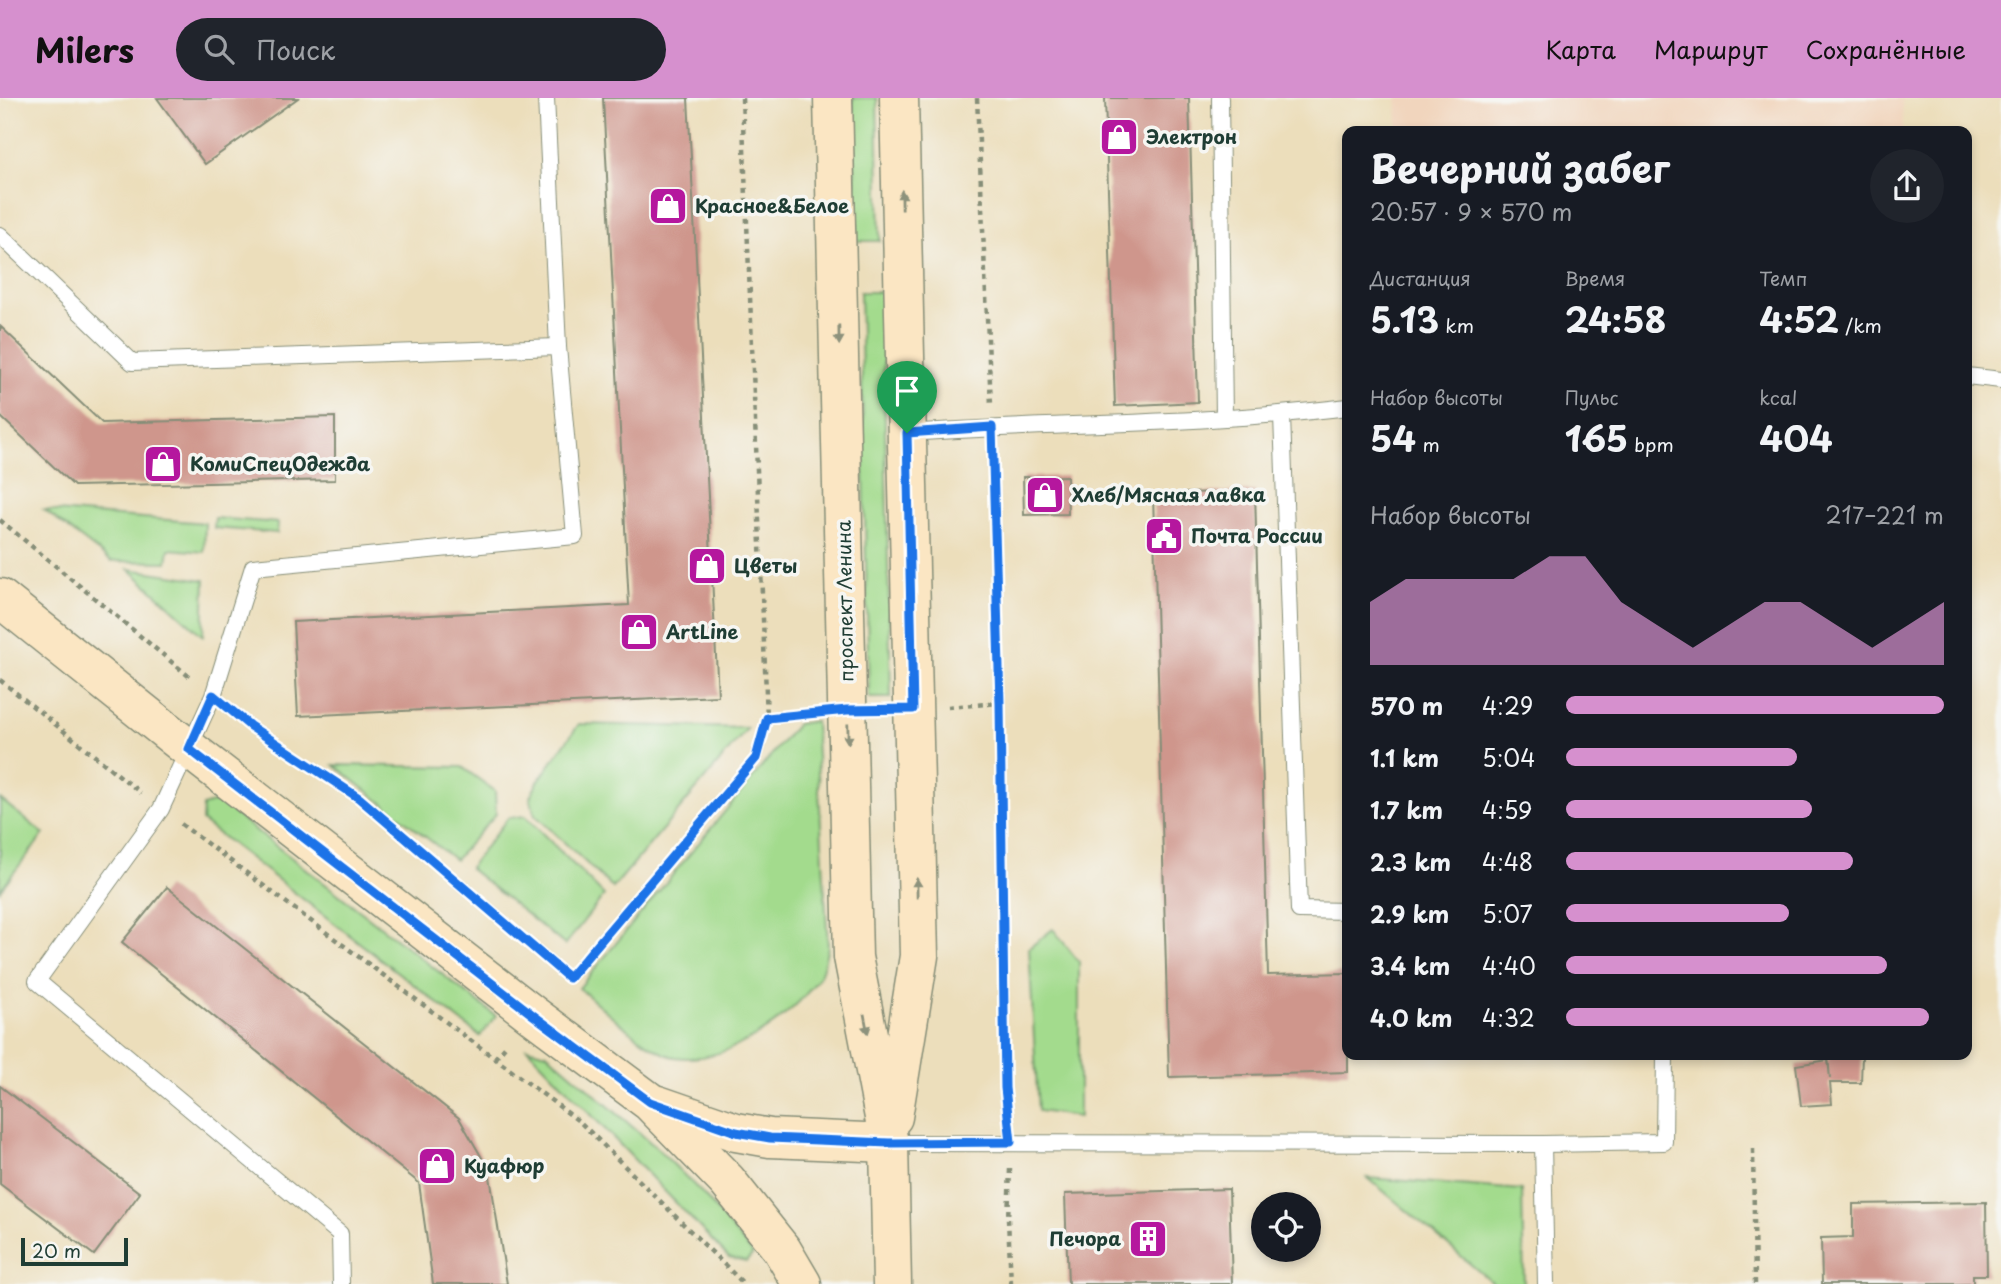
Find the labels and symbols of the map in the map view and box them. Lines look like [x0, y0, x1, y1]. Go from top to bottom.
shop icon: Электрон [1098, 116, 1140, 158]
place label: Электрон [1146, 122, 1237, 150]
shop icon: Красное&Белое [647, 185, 689, 227]
one-way arrow [896, 188, 907, 210]
place label: Красное&Белое [695, 191, 849, 219]
one-way arrow [833, 325, 844, 347]
pin [877, 361, 937, 433]
shop icon: КомиСпецОдежда [142, 443, 184, 485]
place label: КомиСпецОдежда [190, 449, 370, 477]
shop icon: Хлеб/Мясная лавка [1024, 474, 1066, 516]
place label: Хлеб/Мясная лавка [1072, 480, 1266, 508]
public building icon: Почта России [1143, 515, 1185, 557]
street label: проспект Ленина [829, 520, 859, 682]
place label: Почта России [1191, 521, 1323, 549]
shop icon: Цветы [686, 545, 728, 587]
place label: Цветы [734, 551, 797, 579]
shop icon: ArtLine [618, 611, 660, 653]
place label: ArtLine [665, 617, 738, 645]
one-way arrow [842, 724, 853, 746]
one-way arrow [911, 877, 923, 899]
one-way arrow [860, 1013, 871, 1035]
shop icon: Куафюр [416, 1145, 458, 1187]
place label: Куафюр [464, 1151, 545, 1179]
building icon: Печора [1127, 1218, 1169, 1260]
place label: Печора [1049, 1224, 1121, 1252]
scale bar [21, 1235, 128, 1267]

